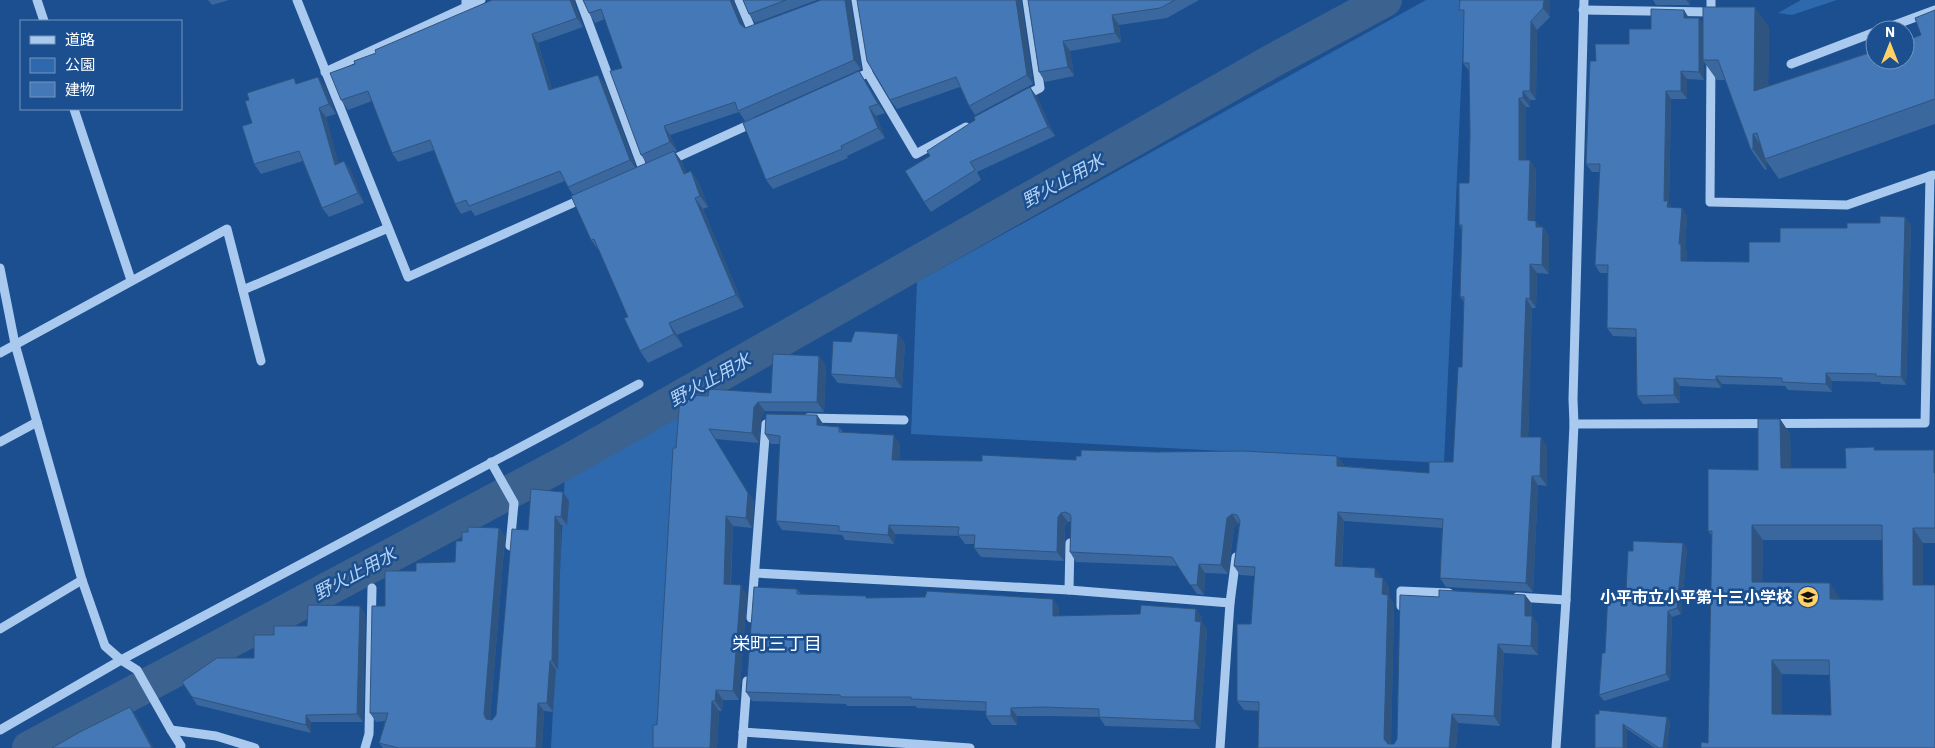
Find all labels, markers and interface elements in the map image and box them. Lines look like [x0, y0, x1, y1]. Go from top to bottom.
legend [20, 20, 182, 110]
north arrow [1865, 20, 1915, 70]
text: N [1885, 23, 1895, 41]
text: 道路 [65, 30, 95, 49]
text: 公園 [65, 55, 95, 74]
text: 建物 [65, 80, 95, 99]
water label: 野火止用水 [1018, 148, 1109, 212]
water label: 野火止用水 [665, 347, 756, 411]
water label: 野火止用水 [310, 541, 402, 605]
school or university icon: 小平市立小平第十三小学校 [1796, 585, 1820, 609]
place label: 小平市立小平第十三小学校 [1600, 587, 1792, 607]
district label: 栄町三丁目 [732, 632, 822, 655]

